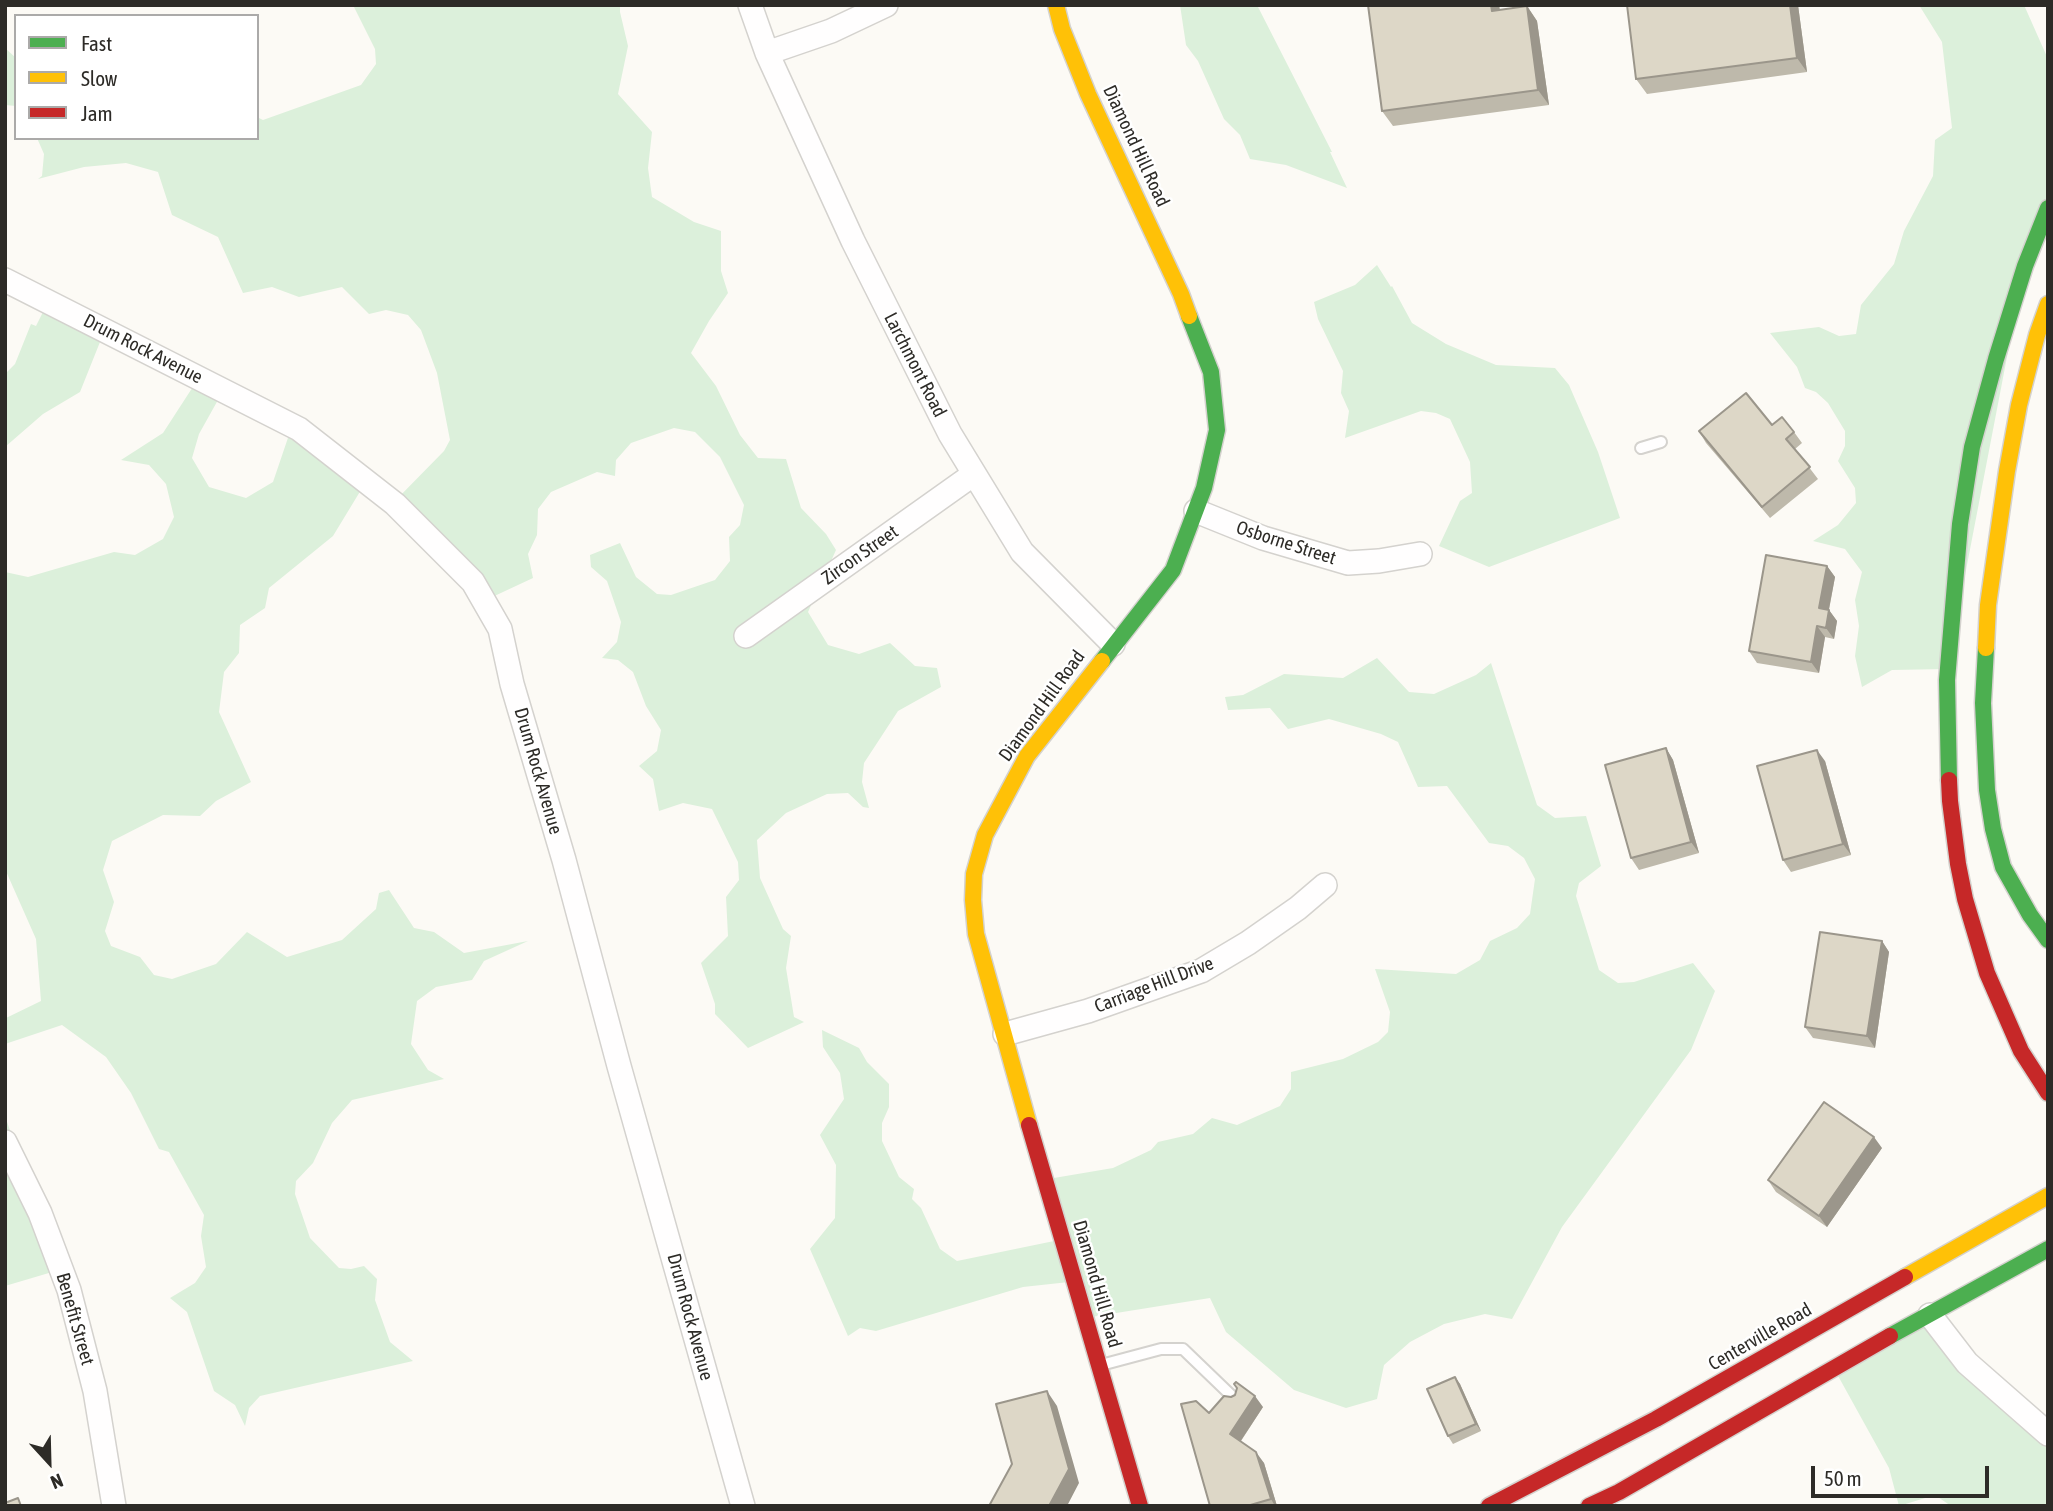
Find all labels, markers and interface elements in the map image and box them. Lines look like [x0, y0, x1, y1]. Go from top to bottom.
legend [14, 14, 259, 140]
text: Fast [81, 31, 112, 55]
text: Slow [81, 66, 117, 90]
street label: Diamond Hill Road [1098, 82, 1174, 210]
text: Jam [81, 101, 113, 125]
street label: Drum Rock Avenue [80, 309, 206, 389]
street label: Larchmont Road [879, 309, 951, 421]
street label: Osborne Street [1233, 516, 1339, 570]
street label: Zircon Street [817, 520, 903, 590]
street label: Diamond Hill Road [994, 646, 1090, 766]
street label: Drum Rock Avenue [509, 705, 567, 837]
street label: Carriage Hill Drive [1091, 952, 1217, 1018]
street label: Diamond Hill Road [1068, 1218, 1126, 1350]
street label: Drum Rock Avenue [662, 1251, 718, 1383]
street label: Benefit Street [51, 1270, 99, 1368]
street label: Centerville Road [1704, 1298, 1816, 1376]
north arrow [14, 1427, 84, 1497]
scale bar [1815, 1452, 1994, 1496]
text: 50 m [1824, 1466, 1862, 1490]
text: N [48, 1469, 66, 1494]

